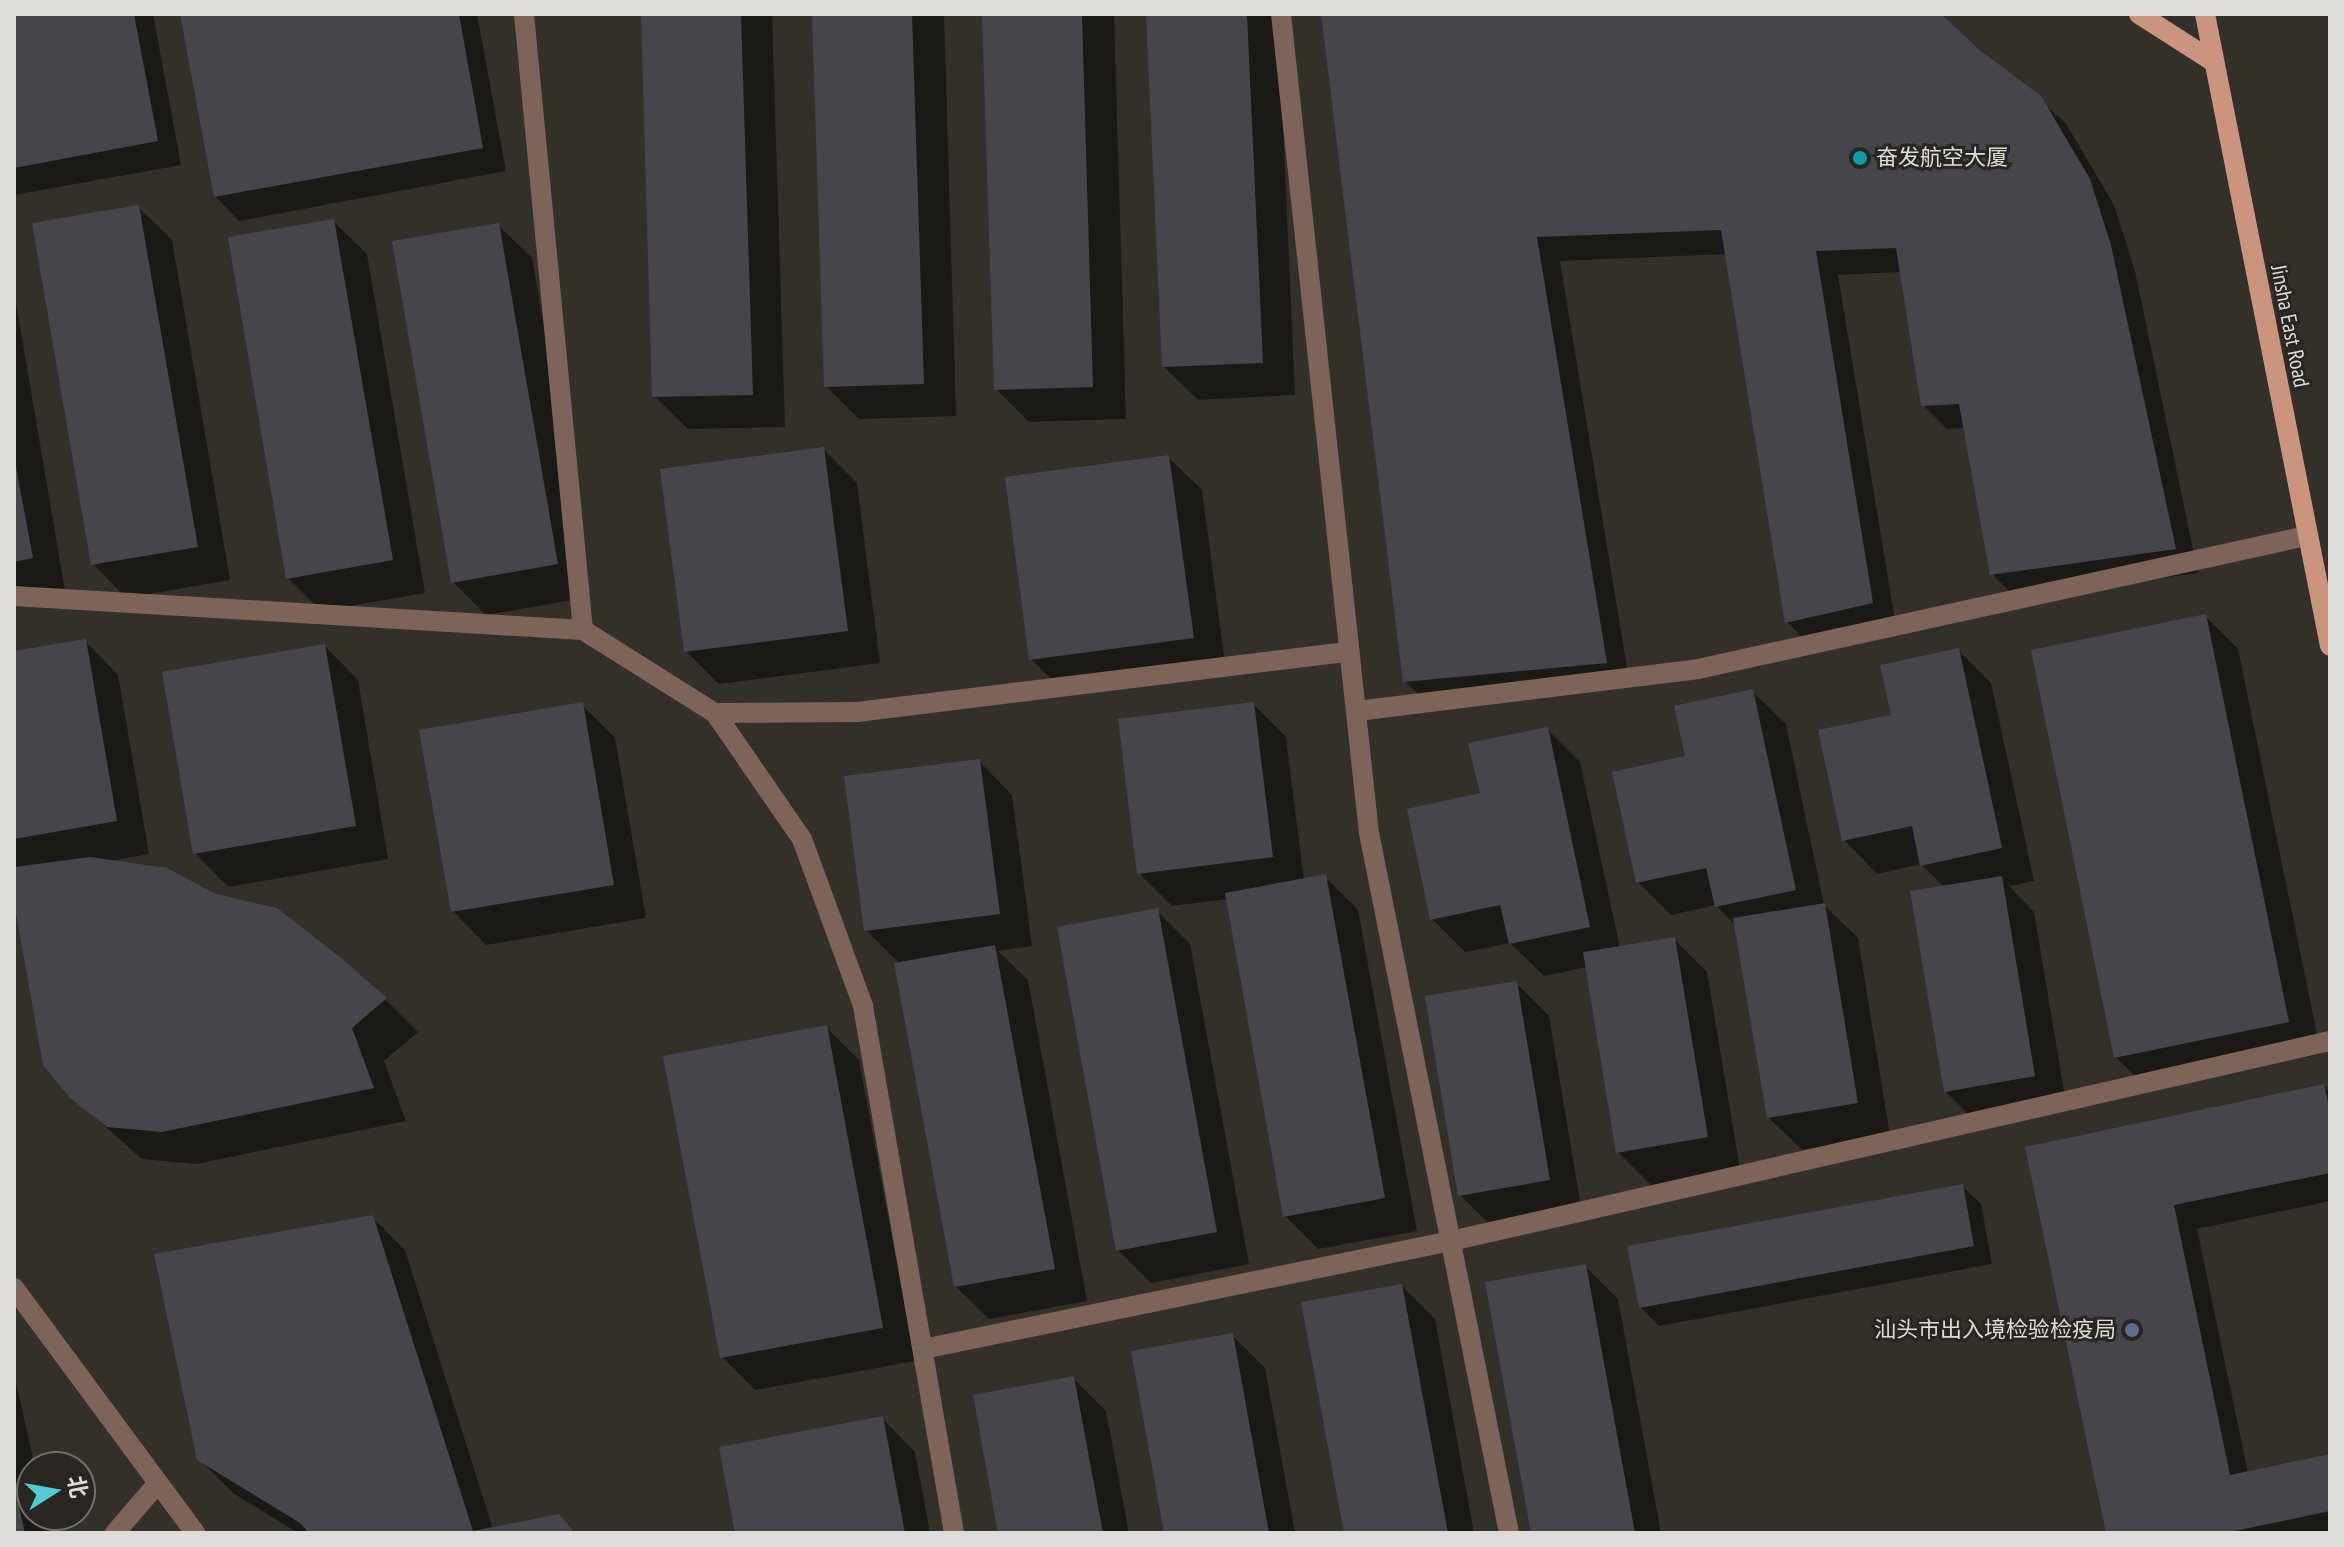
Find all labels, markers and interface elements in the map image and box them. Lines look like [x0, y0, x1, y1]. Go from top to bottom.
place label: 奋发航空大厦 [1876, 145, 2008, 171]
marker: 奋发航空大厦 [1851, 149, 1869, 167]
street label: Jinsha East Road [2265, 263, 2315, 389]
place label: 汕头市出入境检验检疫局 [1874, 1317, 2116, 1343]
marker: 汕头市出入境检验检疫局 [2123, 1321, 2141, 1339]
north arrow [16, 1451, 96, 1531]
text: 北 [62, 1473, 93, 1500]

